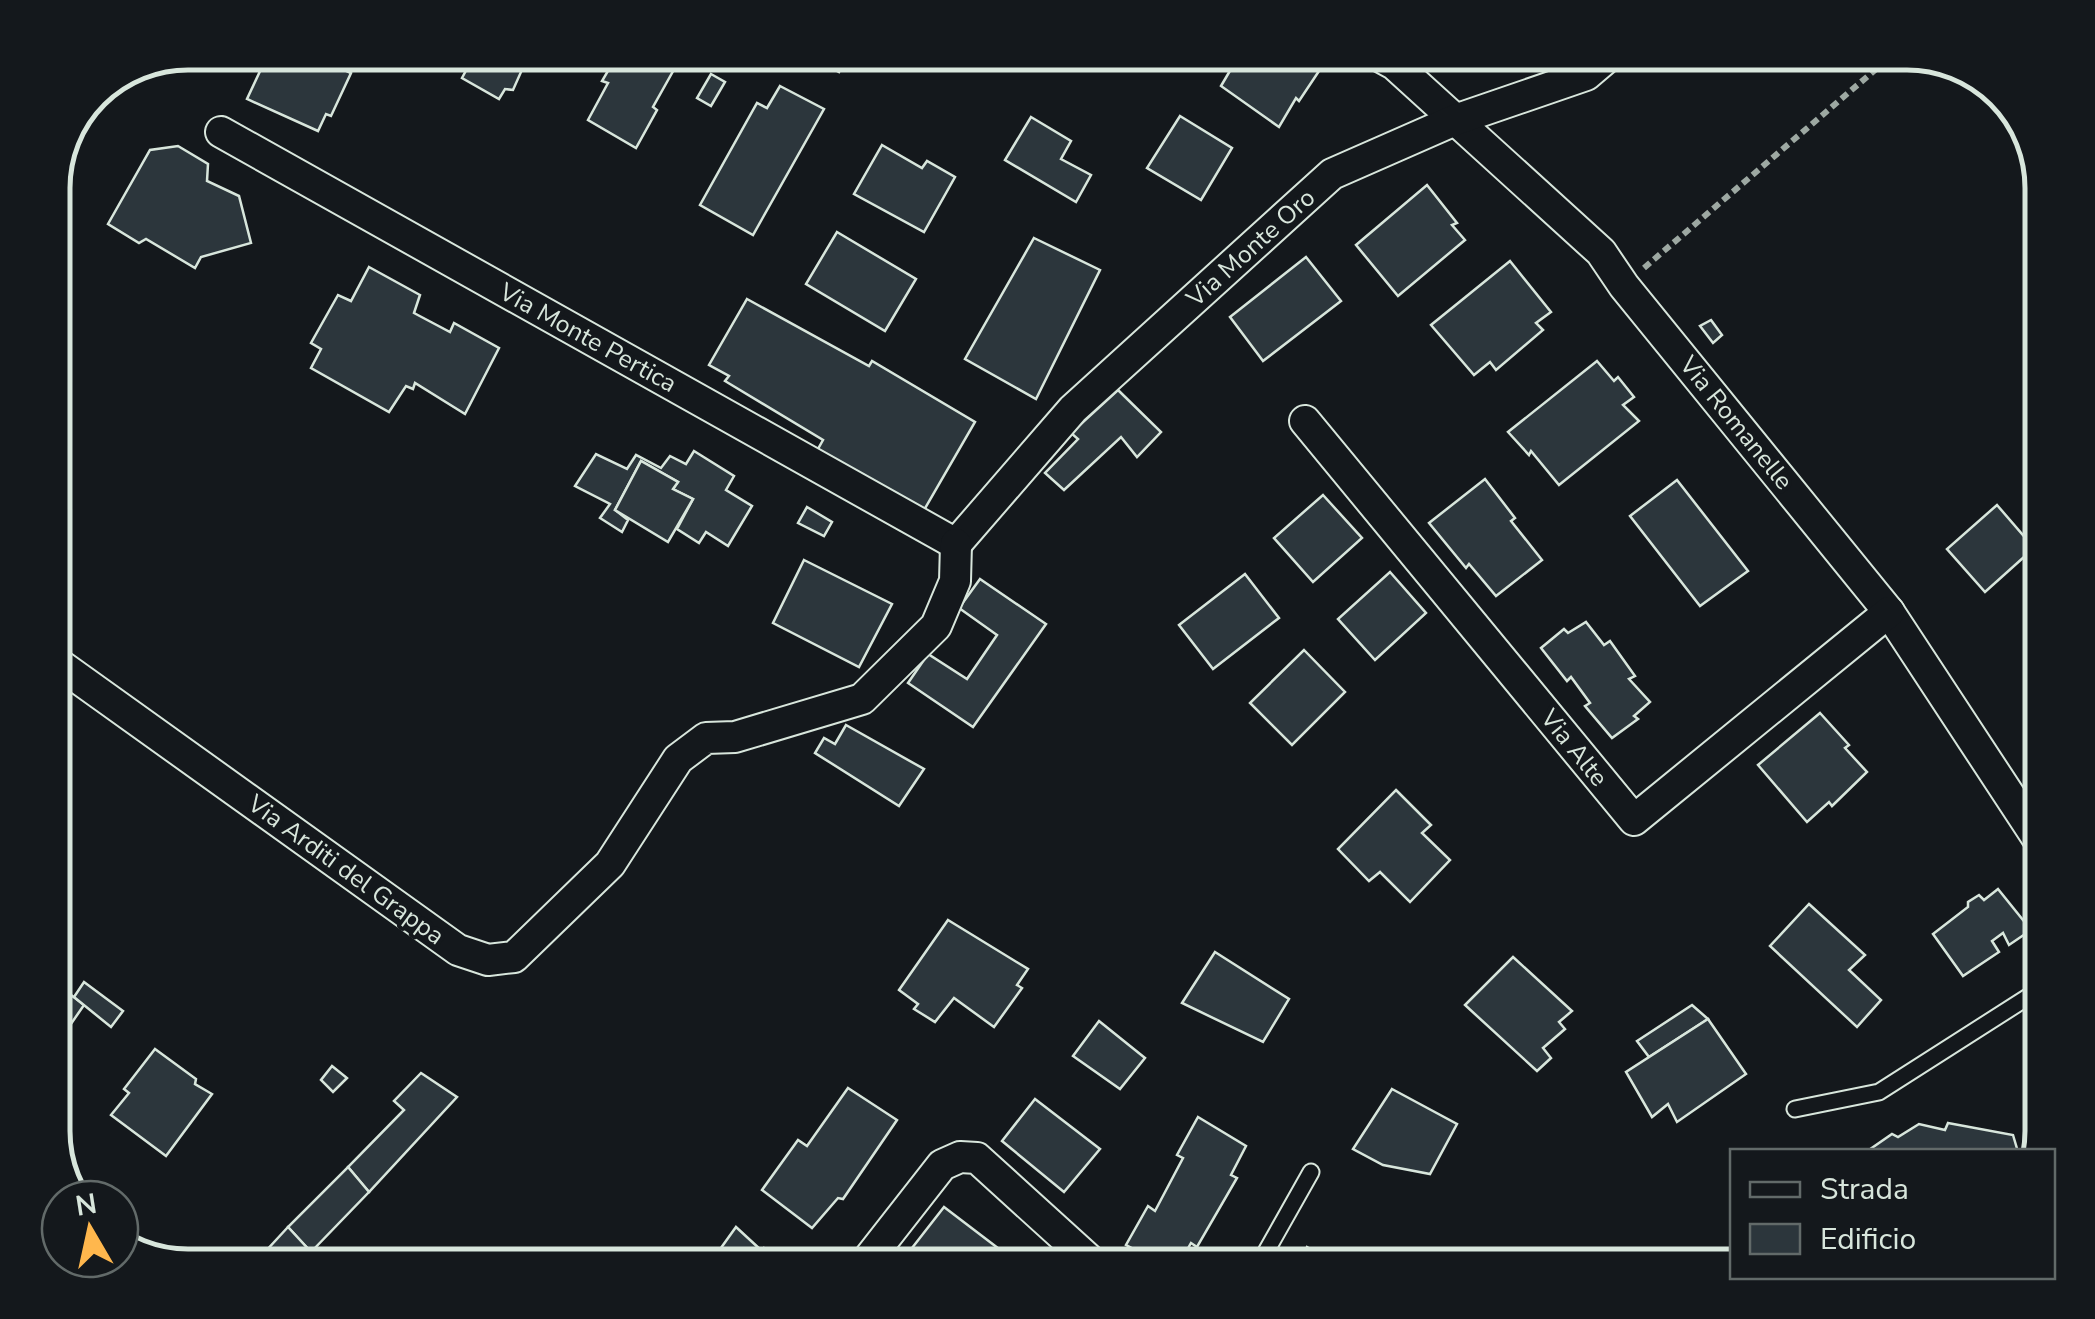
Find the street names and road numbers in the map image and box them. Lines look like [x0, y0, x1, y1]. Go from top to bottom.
street label: Via Monte Oro [1179, 181, 1323, 316]
street label: Via Monte Pertica [492, 275, 683, 401]
street label: Via Romanelle [1671, 348, 1801, 497]
street label: Via Alte [1532, 702, 1616, 794]
street label: Via Arditi del Grappa [240, 786, 451, 953]

